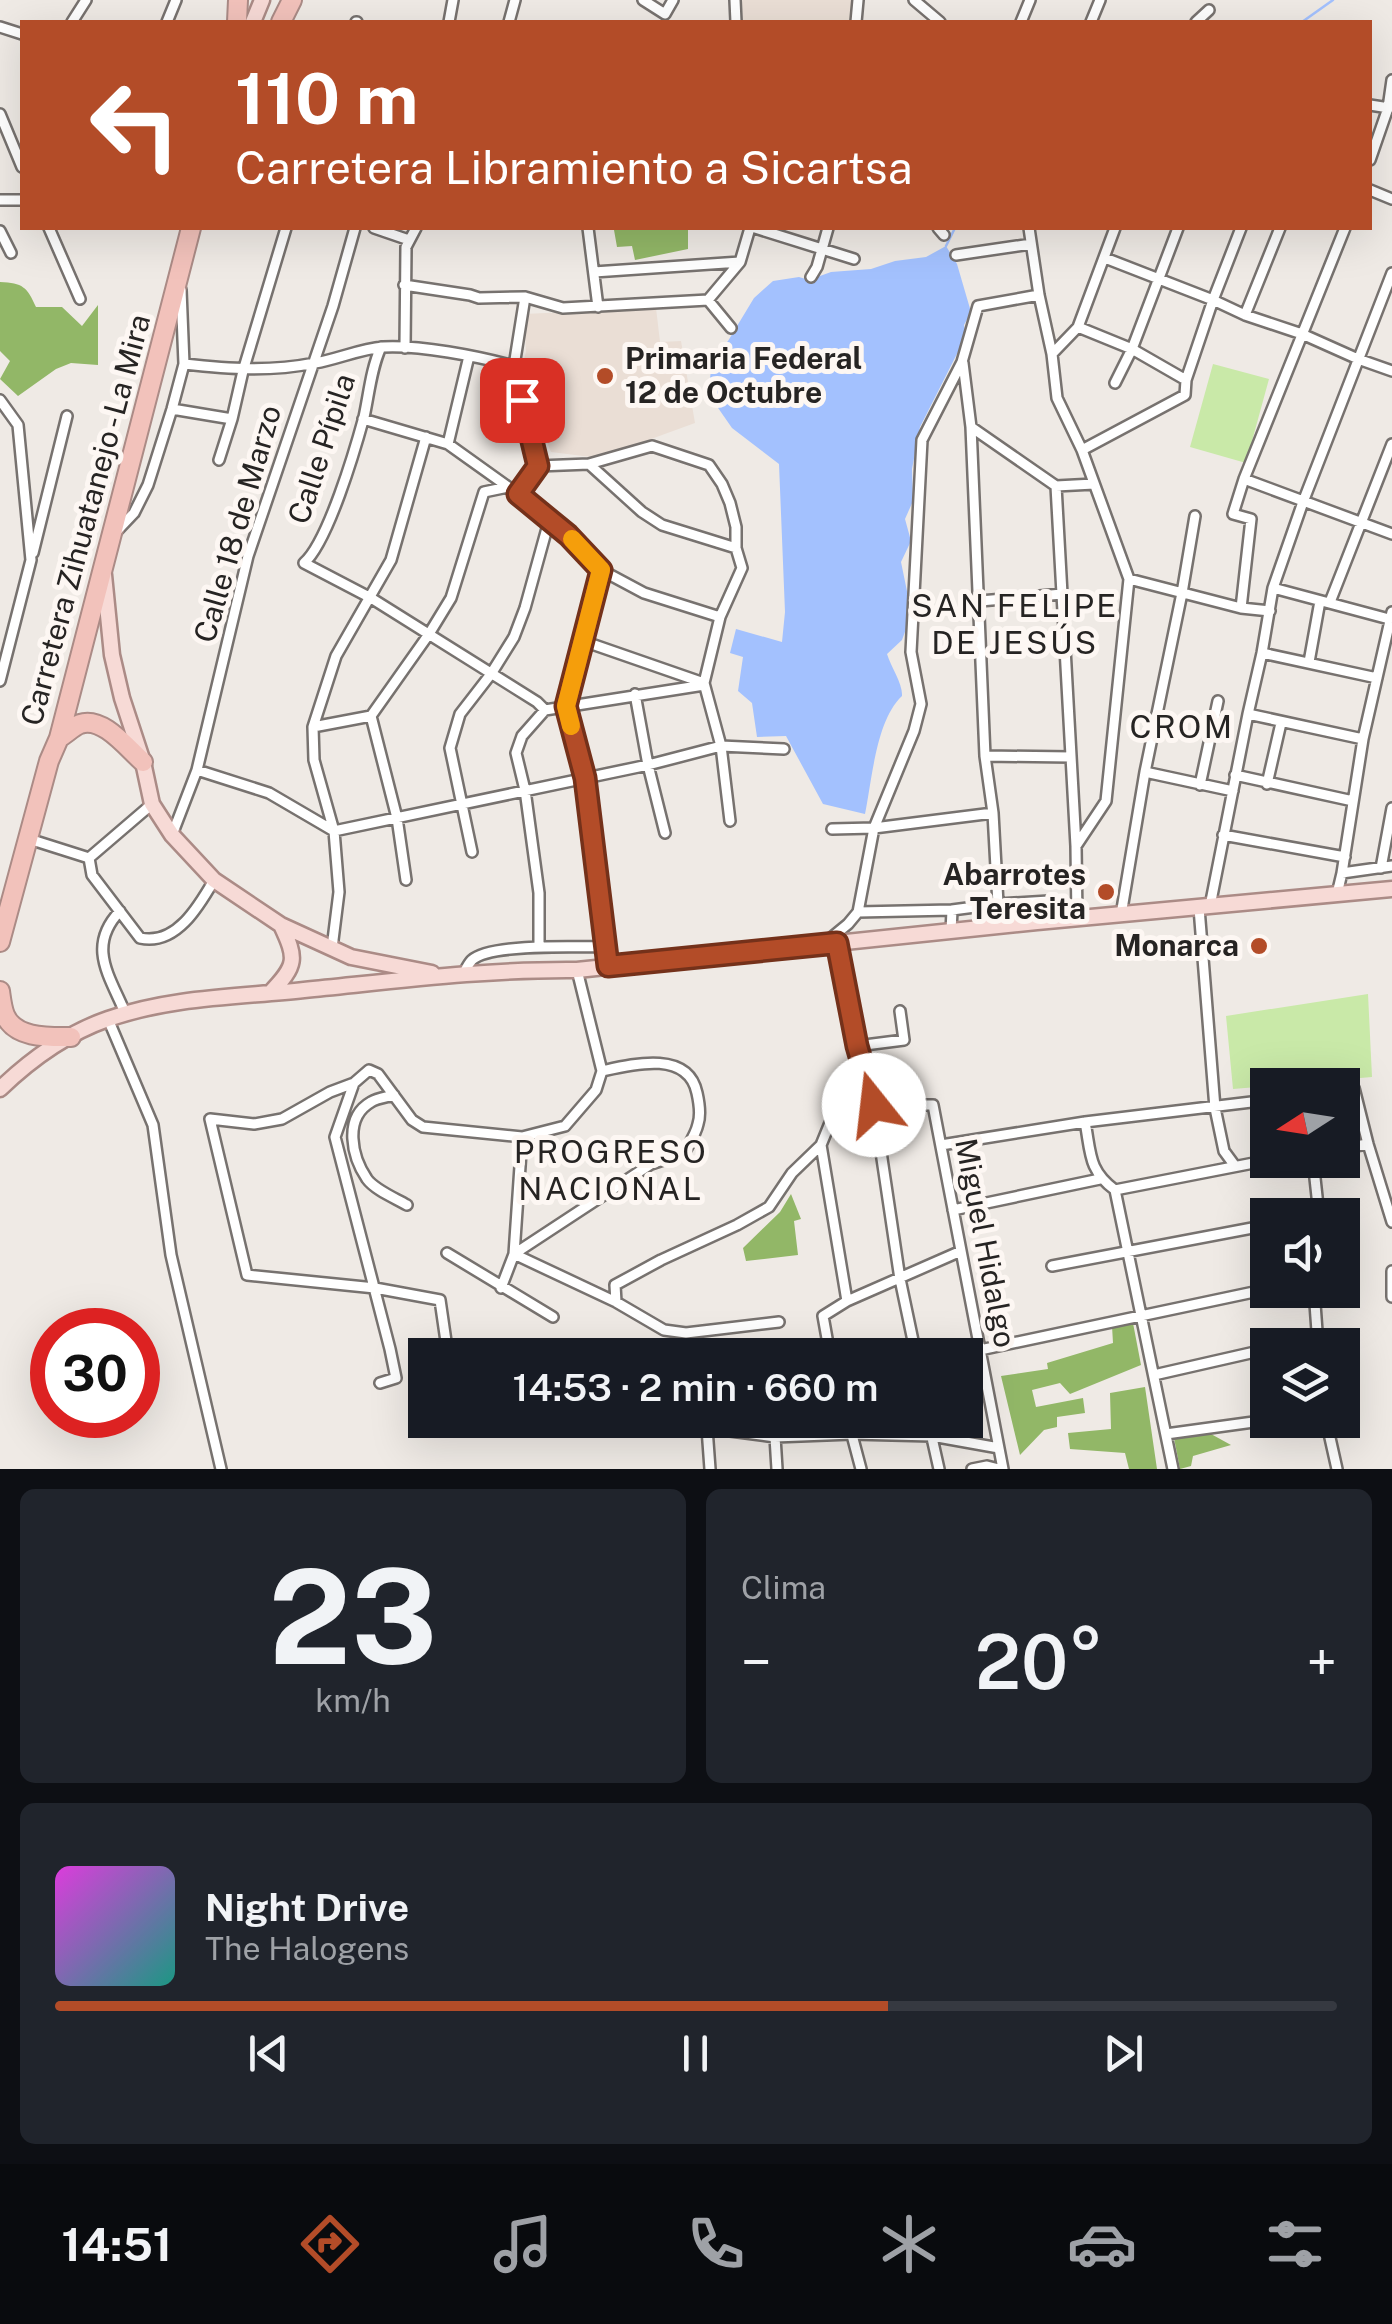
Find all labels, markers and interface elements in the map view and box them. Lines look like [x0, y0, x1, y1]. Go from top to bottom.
text: 110 m [235, 57, 419, 140]
icon: left [70, 60, 200, 190]
text: Carretera Libramiento a Sicartsa [235, 141, 913, 194]
street label: Carretera Zihuatanejo - La Mira [13, 310, 157, 729]
place label: Primaria Federal 12 de Octubre [625, 340, 862, 410]
pin [480, 358, 565, 443]
marker: Primaria Federal 12 de Octubre [594, 365, 616, 387]
street label: Calle Pípila [280, 369, 362, 528]
icon: arrive [495, 373, 550, 428]
street label: Calle 18 de Marzo [186, 401, 288, 646]
district label: SAN FELIPE DE JESÚS [911, 587, 1119, 661]
district label: CROM [1129, 708, 1235, 745]
place label: Abarrotes Teresita [943, 856, 1086, 926]
marker: Abarrotes Teresita [1095, 881, 1117, 903]
place label: Monarca [1114, 927, 1239, 963]
marker: Monarca [1248, 935, 1270, 957]
position arrow [822, 1053, 926, 1157]
north arrow [1250, 1068, 1360, 1178]
map controls [1250, 1068, 1360, 1438]
district label: PROGRESO NACIONAL [514, 1133, 708, 1207]
street label: Miguel Hidalgo [948, 1135, 1024, 1351]
button: sound [1250, 1198, 1360, 1308]
speed limit sign: 30 [30, 1308, 160, 1438]
button: layers [1250, 1328, 1360, 1438]
text: 14:53 · 2 min · 660 m [512, 1365, 879, 1410]
text: 23 [268, 1541, 438, 1693]
text: Clima [741, 1569, 826, 1606]
text: 20° [975, 1618, 1103, 1706]
text: − [741, 1630, 772, 1694]
text: + [1306, 1630, 1337, 1694]
text: km/h [315, 1682, 391, 1719]
text: Night Drive [205, 1885, 409, 1930]
text: The Halogens [205, 1930, 409, 1967]
icon: previous [241, 2026, 296, 2081]
icon: pause [668, 2026, 723, 2081]
icon: next [1096, 2026, 1151, 2081]
icon: directions [295, 2209, 365, 2279]
icon: music [488, 2209, 558, 2279]
icon: phone [681, 2209, 751, 2279]
icon: climate [874, 2209, 944, 2279]
icon: car [1067, 2209, 1137, 2279]
icon: filters [1260, 2209, 1330, 2279]
text: 14:51 [62, 2218, 172, 2271]

